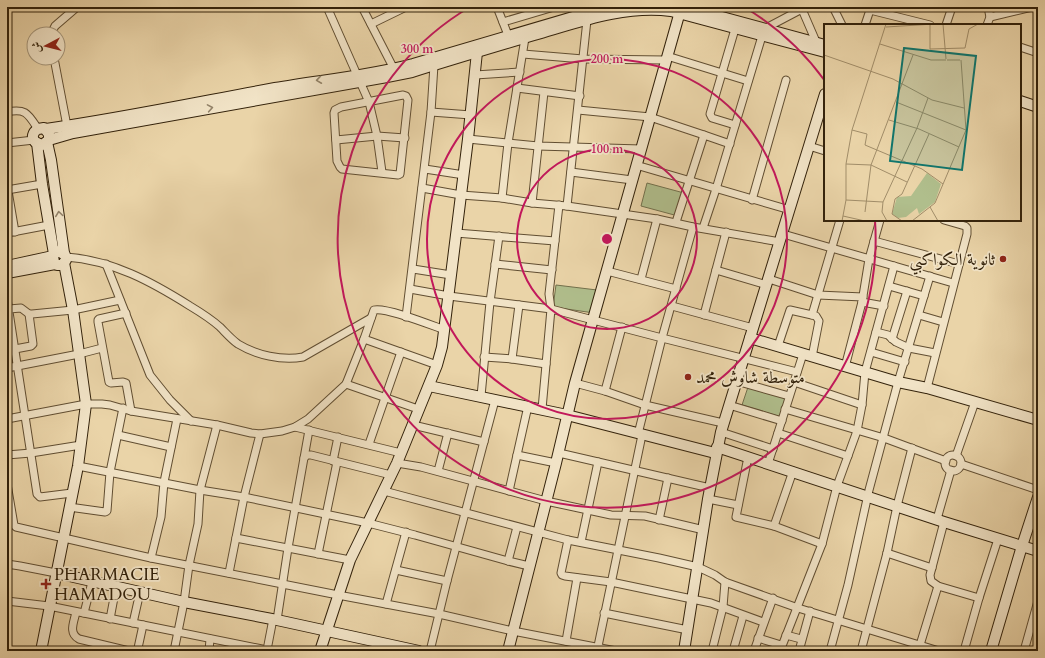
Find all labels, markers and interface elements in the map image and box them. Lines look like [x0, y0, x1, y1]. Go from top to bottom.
inset map [824, 24, 1021, 221]
north arrow [26, 26, 66, 66]
text: ش [28, 41, 45, 53]
text: 300 m [401, 41, 434, 57]
text: 200 m [591, 51, 624, 67]
one-way arrow [316, 75, 322, 84]
one-way arrow [207, 104, 213, 113]
text: 100 m [591, 141, 624, 157]
one-way arrow [55, 211, 64, 217]
centre of rings [600, 232, 614, 246]
place label: ثانوية الكواكبي [910, 248, 996, 275]
marker: ثانوية الكواكبي [998, 254, 1008, 264]
place label: متوسطة شاوش محمد [696, 366, 805, 389]
marker: متوسطة شاوش محمد [683, 372, 693, 382]
place label: PHARMACIE HAMADOU [54, 563, 160, 606]
marker: PHARMACIE HAMADOU [41, 579, 51, 589]

